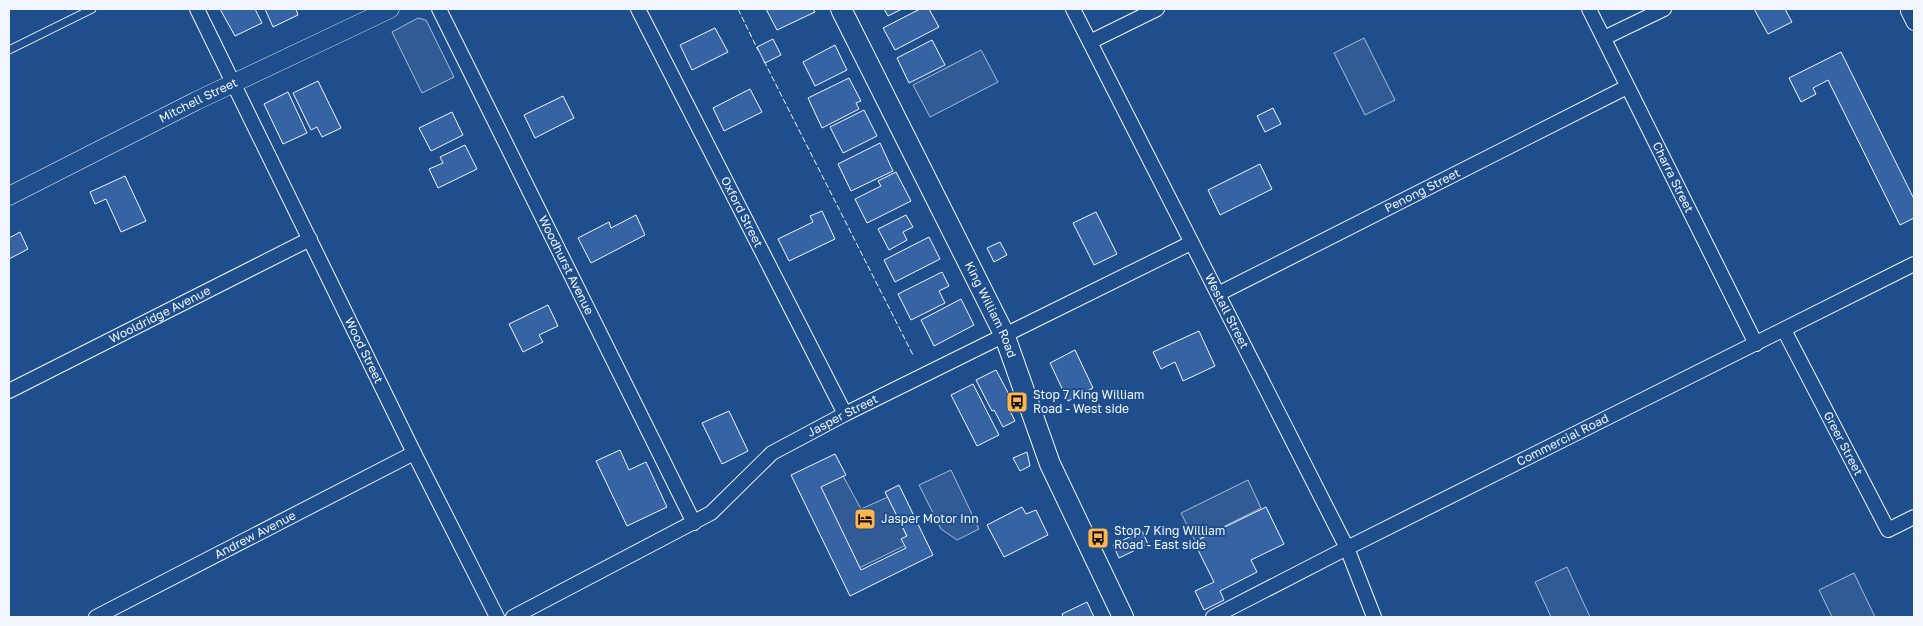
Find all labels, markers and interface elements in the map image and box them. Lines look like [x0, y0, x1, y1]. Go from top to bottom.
street label: Mitchell Street [156, 74, 240, 126]
street label: Charra Street [1649, 139, 1697, 215]
street label: Penong Street [1382, 165, 1463, 216]
street label: Oxford Street [718, 174, 767, 250]
street label: Woodhurst Avenue [536, 213, 597, 317]
street label: King William Road [962, 259, 1020, 360]
street label: Westall Street [1202, 271, 1252, 351]
street label: Wooldridge Avenue [106, 282, 213, 346]
street label: Wood Street [342, 315, 387, 386]
place label: Stop 7 King William Road - West side [1033, 387, 1144, 416]
bus stop icon: Stop 7 King William Road - West side [1005, 390, 1029, 414]
street label: Jasper Street [804, 391, 880, 440]
street label: Greer Street [1821, 409, 1866, 478]
street label: Commercial Road [1514, 410, 1611, 469]
street label: Andrew Avenue [212, 507, 298, 562]
hotel icon: Jasper Motor Inn [853, 507, 877, 531]
place label: Jasper Motor Inn [881, 511, 979, 526]
place label: Stop 7 King William Road - East side [1114, 523, 1225, 552]
bus stop icon: Stop 7 King William Road - East side [1086, 526, 1110, 550]

